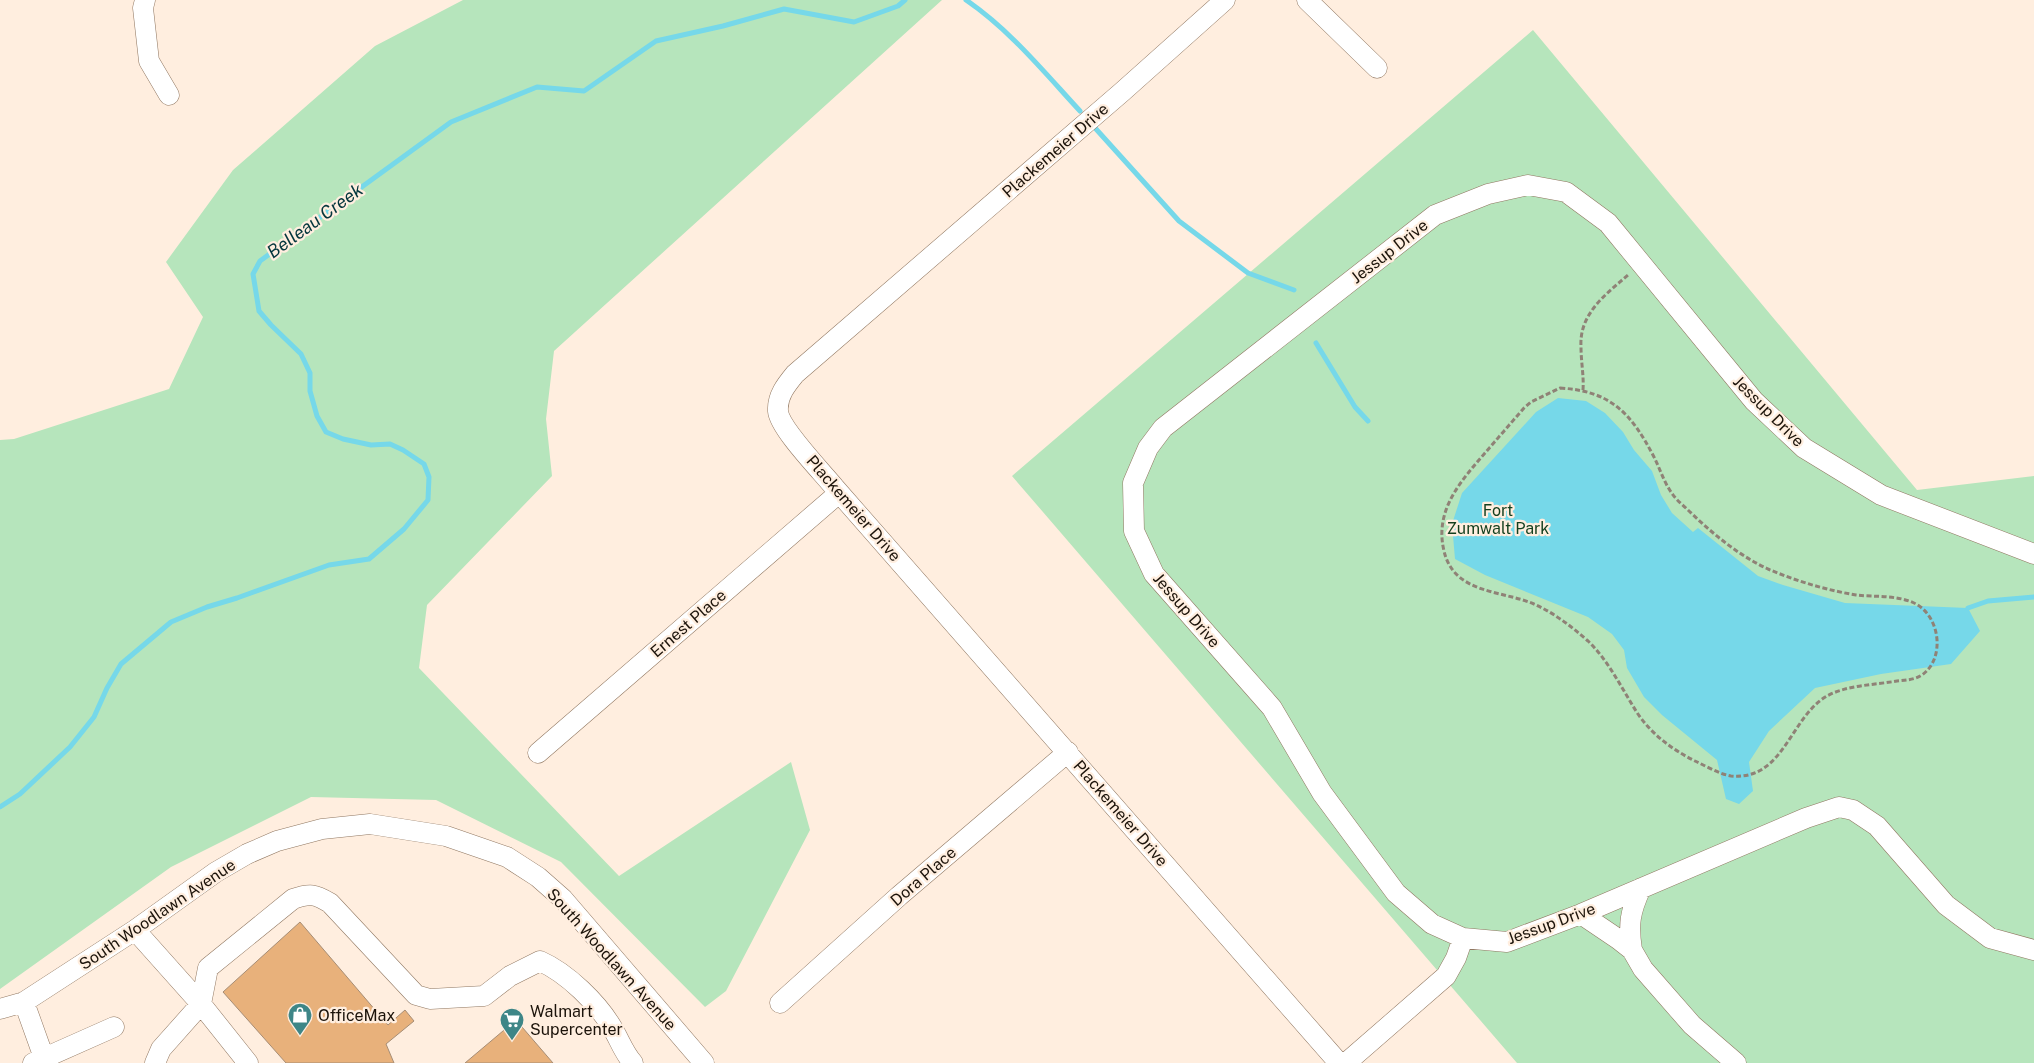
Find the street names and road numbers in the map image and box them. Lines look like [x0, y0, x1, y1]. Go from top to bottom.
street label: Plackemeier Drive [998, 99, 1112, 202]
street label: Jessup Drive [1347, 215, 1432, 287]
street label: Jessup Drive [1729, 372, 1808, 451]
street label: Plackemeier Drive [802, 451, 905, 565]
street label: Jessup Drive [1149, 569, 1224, 651]
street label: Ernest Place [647, 585, 730, 661]
street label: Plackemeier Drive [1069, 756, 1172, 870]
street label: Dora Place [887, 843, 960, 910]
street label: South Woodlawn Avenue [76, 855, 239, 974]
street label: South Woodlawn Avenue [543, 885, 680, 1034]
street label: Jessup Drive [1505, 899, 1598, 948]

